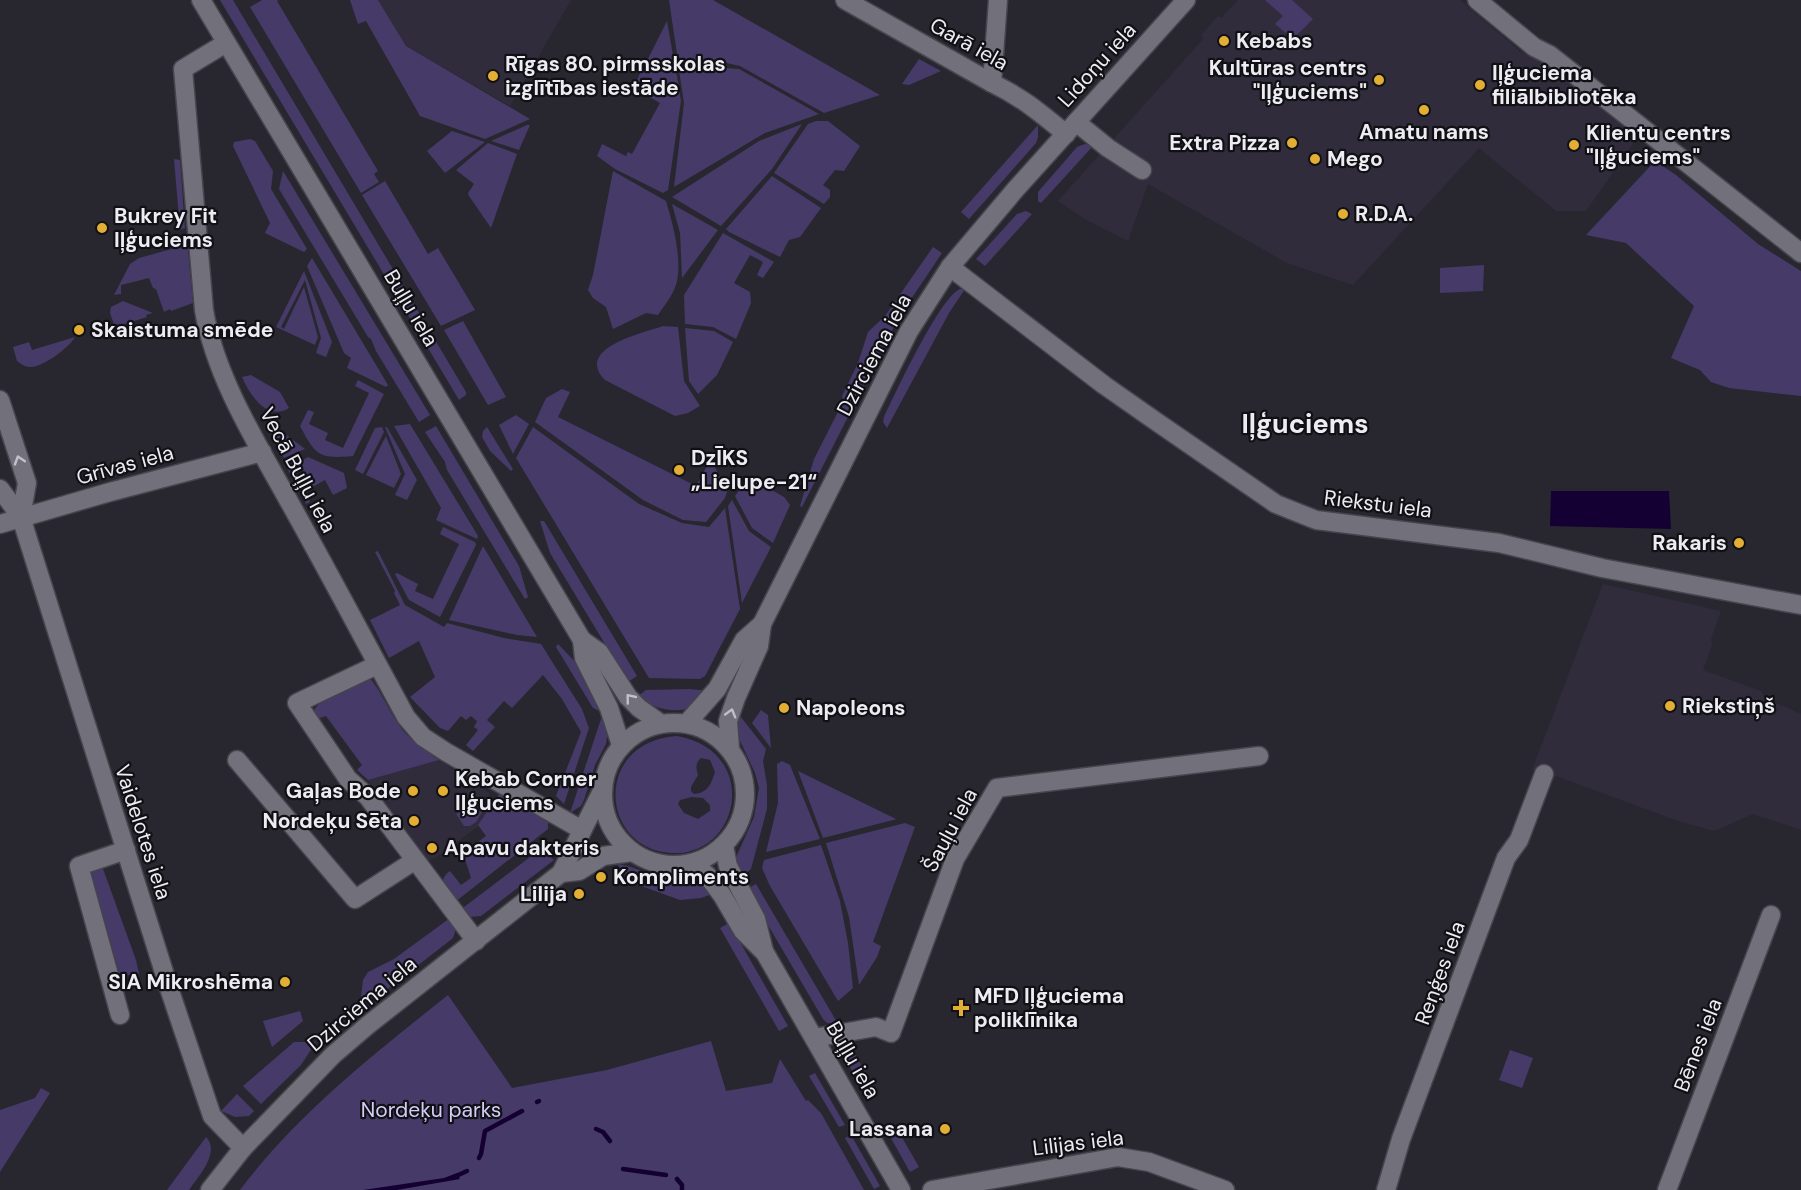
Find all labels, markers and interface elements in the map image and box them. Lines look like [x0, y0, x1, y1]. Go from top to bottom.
street label: Garā iela [925, 11, 1013, 77]
street label: Lidoņu iela [1052, 17, 1142, 113]
place label: Kebabs [1236, 27, 1312, 55]
marker: Kebabs [1217, 34, 1231, 48]
place label: Rīgas 80. pirmsskolas izglītības iestāde [505, 50, 726, 102]
place label: Kultūras centrs "Iļģuciems" [1209, 54, 1367, 106]
place label: Iļģuciema filiālbibliotēka [1492, 59, 1637, 111]
marker: Rīgas 80. pirmsskolas izglītības iestāde [486, 69, 500, 83]
marker: Kultūras centrs "Iļģuciems" [1372, 73, 1386, 87]
marker: Iļģuciema filiālbibliotēka [1473, 78, 1487, 92]
marker: Amatu nams [1417, 103, 1431, 117]
place label: Amatu nams [1359, 118, 1489, 146]
place label: Klientu centrs "Iļģuciems" [1586, 119, 1731, 171]
place label: Extra Pizza [1169, 129, 1280, 157]
marker: Extra Pizza [1285, 136, 1299, 150]
marker: Klientu centrs "Iļģuciems" [1567, 138, 1581, 152]
place label: Mego [1327, 145, 1383, 173]
marker: Mego [1308, 152, 1322, 166]
place label: R.D.A. [1355, 200, 1413, 228]
place label: Bukrey Fit Iļģuciems [114, 202, 217, 254]
marker: R.D.A. [1336, 207, 1350, 221]
marker: Bukrey Fit Iļģuciems [95, 221, 109, 235]
street label: Buļļu iela [377, 264, 445, 352]
street label: Dzirciema iela [830, 289, 918, 421]
place label: Skaistuma smēde [91, 316, 273, 344]
marker: Skaistuma smēde [72, 323, 86, 337]
street label: Vecā Buļļu iela [253, 402, 343, 538]
district label: Iļģuciems [1241, 406, 1369, 441]
street label: Grīvas iela [73, 439, 177, 491]
place label: DzĪKS „Lielupe-21“ [691, 444, 817, 496]
one-way arrow [14, 455, 27, 466]
marker: DzĪKS „Lielupe-21“ [672, 463, 686, 477]
street label: Riekstu iela [1322, 483, 1434, 525]
place label: Rakaris [1652, 529, 1727, 557]
marker: Rakaris [1732, 536, 1746, 550]
place label: Riekstiņš [1682, 692, 1775, 720]
one-way arrow [627, 694, 638, 705]
place label: Napoleons [796, 694, 905, 722]
marker: Riekstiņš [1663, 699, 1677, 713]
marker: Napoleons [777, 701, 791, 715]
one-way arrow [724, 708, 736, 719]
street label: Vaidelotes iela [108, 761, 178, 903]
place label: Kebab Corner Iļģuciems [455, 765, 597, 817]
place label: Gaļas Bode [286, 777, 401, 805]
street label: Šauļu iela [916, 783, 984, 877]
marker: Gaļas Bode [406, 784, 420, 798]
marker: Kebab Corner Iļģuciems [436, 784, 450, 798]
place label: Nordeķu Sēta [262, 807, 402, 835]
marker: Nordeķu Sēta [407, 814, 421, 828]
place label: Apavu dakteris [444, 834, 600, 862]
marker: Apavu dakteris [425, 841, 439, 855]
place label: Kompliments [613, 863, 749, 891]
marker: Kompliments [594, 870, 608, 884]
place label: Lilija [520, 880, 567, 908]
marker: Lilija [572, 887, 586, 901]
street label: Reņģes iela [1408, 917, 1472, 1029]
street label: Dzirciema iela [302, 950, 422, 1058]
place label: SIA Mikroshēma [108, 968, 273, 996]
marker: SIA Mikroshēma [278, 975, 292, 989]
place label: MFD Iļģuciema poliklīnika [974, 982, 1124, 1034]
street label: Bēnes iela [1667, 994, 1729, 1096]
marker: MFD Iļģuciema poliklīnika [952, 999, 970, 1017]
street label: Buļļu iela [820, 1016, 886, 1104]
park label: Nordeķu parks [361, 1096, 501, 1124]
place label: Lassana [849, 1115, 933, 1143]
marker: Lassana [938, 1122, 952, 1136]
street label: Lilijas iela [1031, 1124, 1125, 1162]

